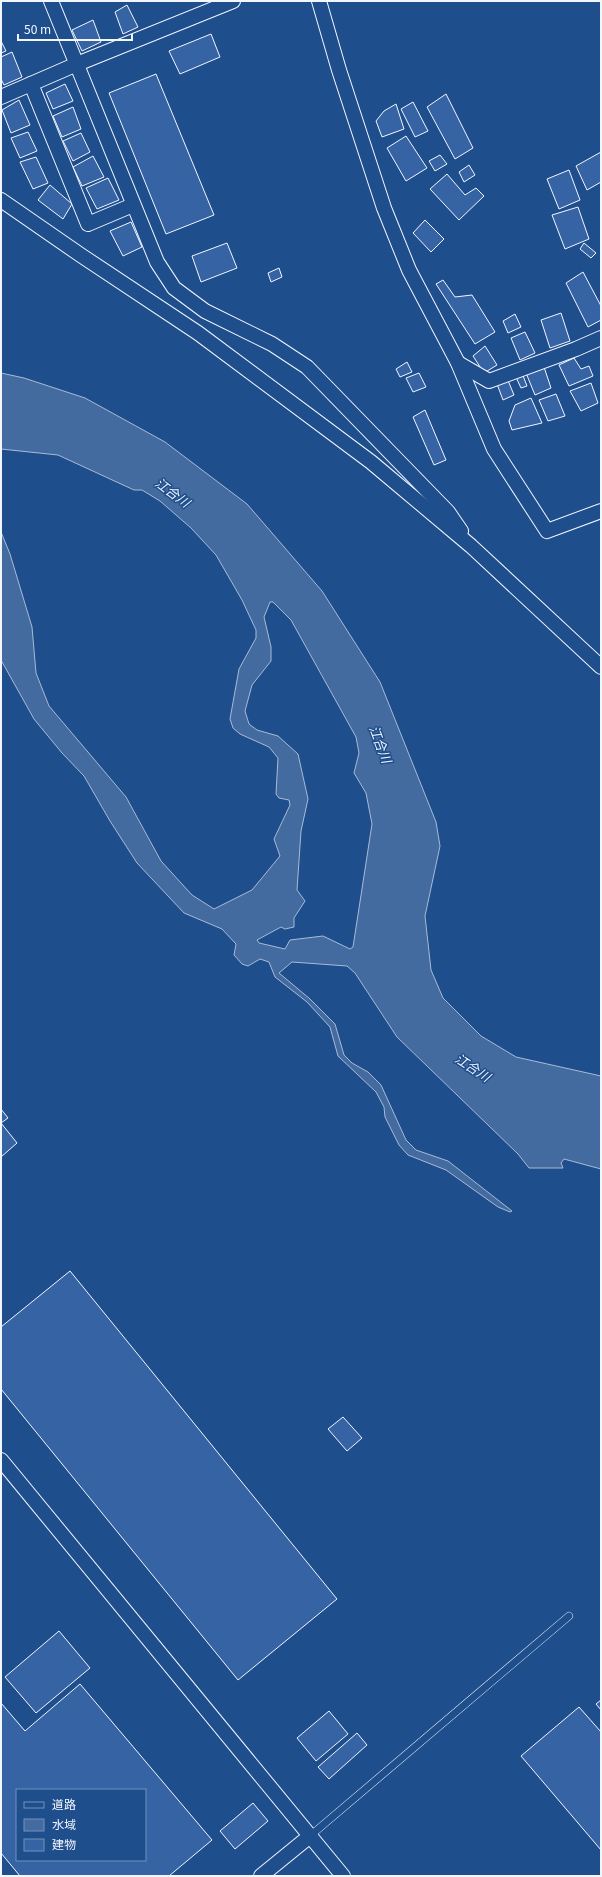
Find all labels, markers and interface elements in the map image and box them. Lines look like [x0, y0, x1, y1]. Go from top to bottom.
scale bar [18, 16, 132, 42]
text: 50 m [24, 20, 51, 37]
water label: 江合川 [152, 473, 196, 513]
water label: 江合川 [365, 722, 398, 767]
water label: 江合川 [451, 1048, 496, 1087]
legend [16, 1789, 146, 1861]
text: 道路 [52, 1795, 76, 1812]
text: 水域 [52, 1815, 76, 1832]
text: 建物 [52, 1835, 76, 1852]

